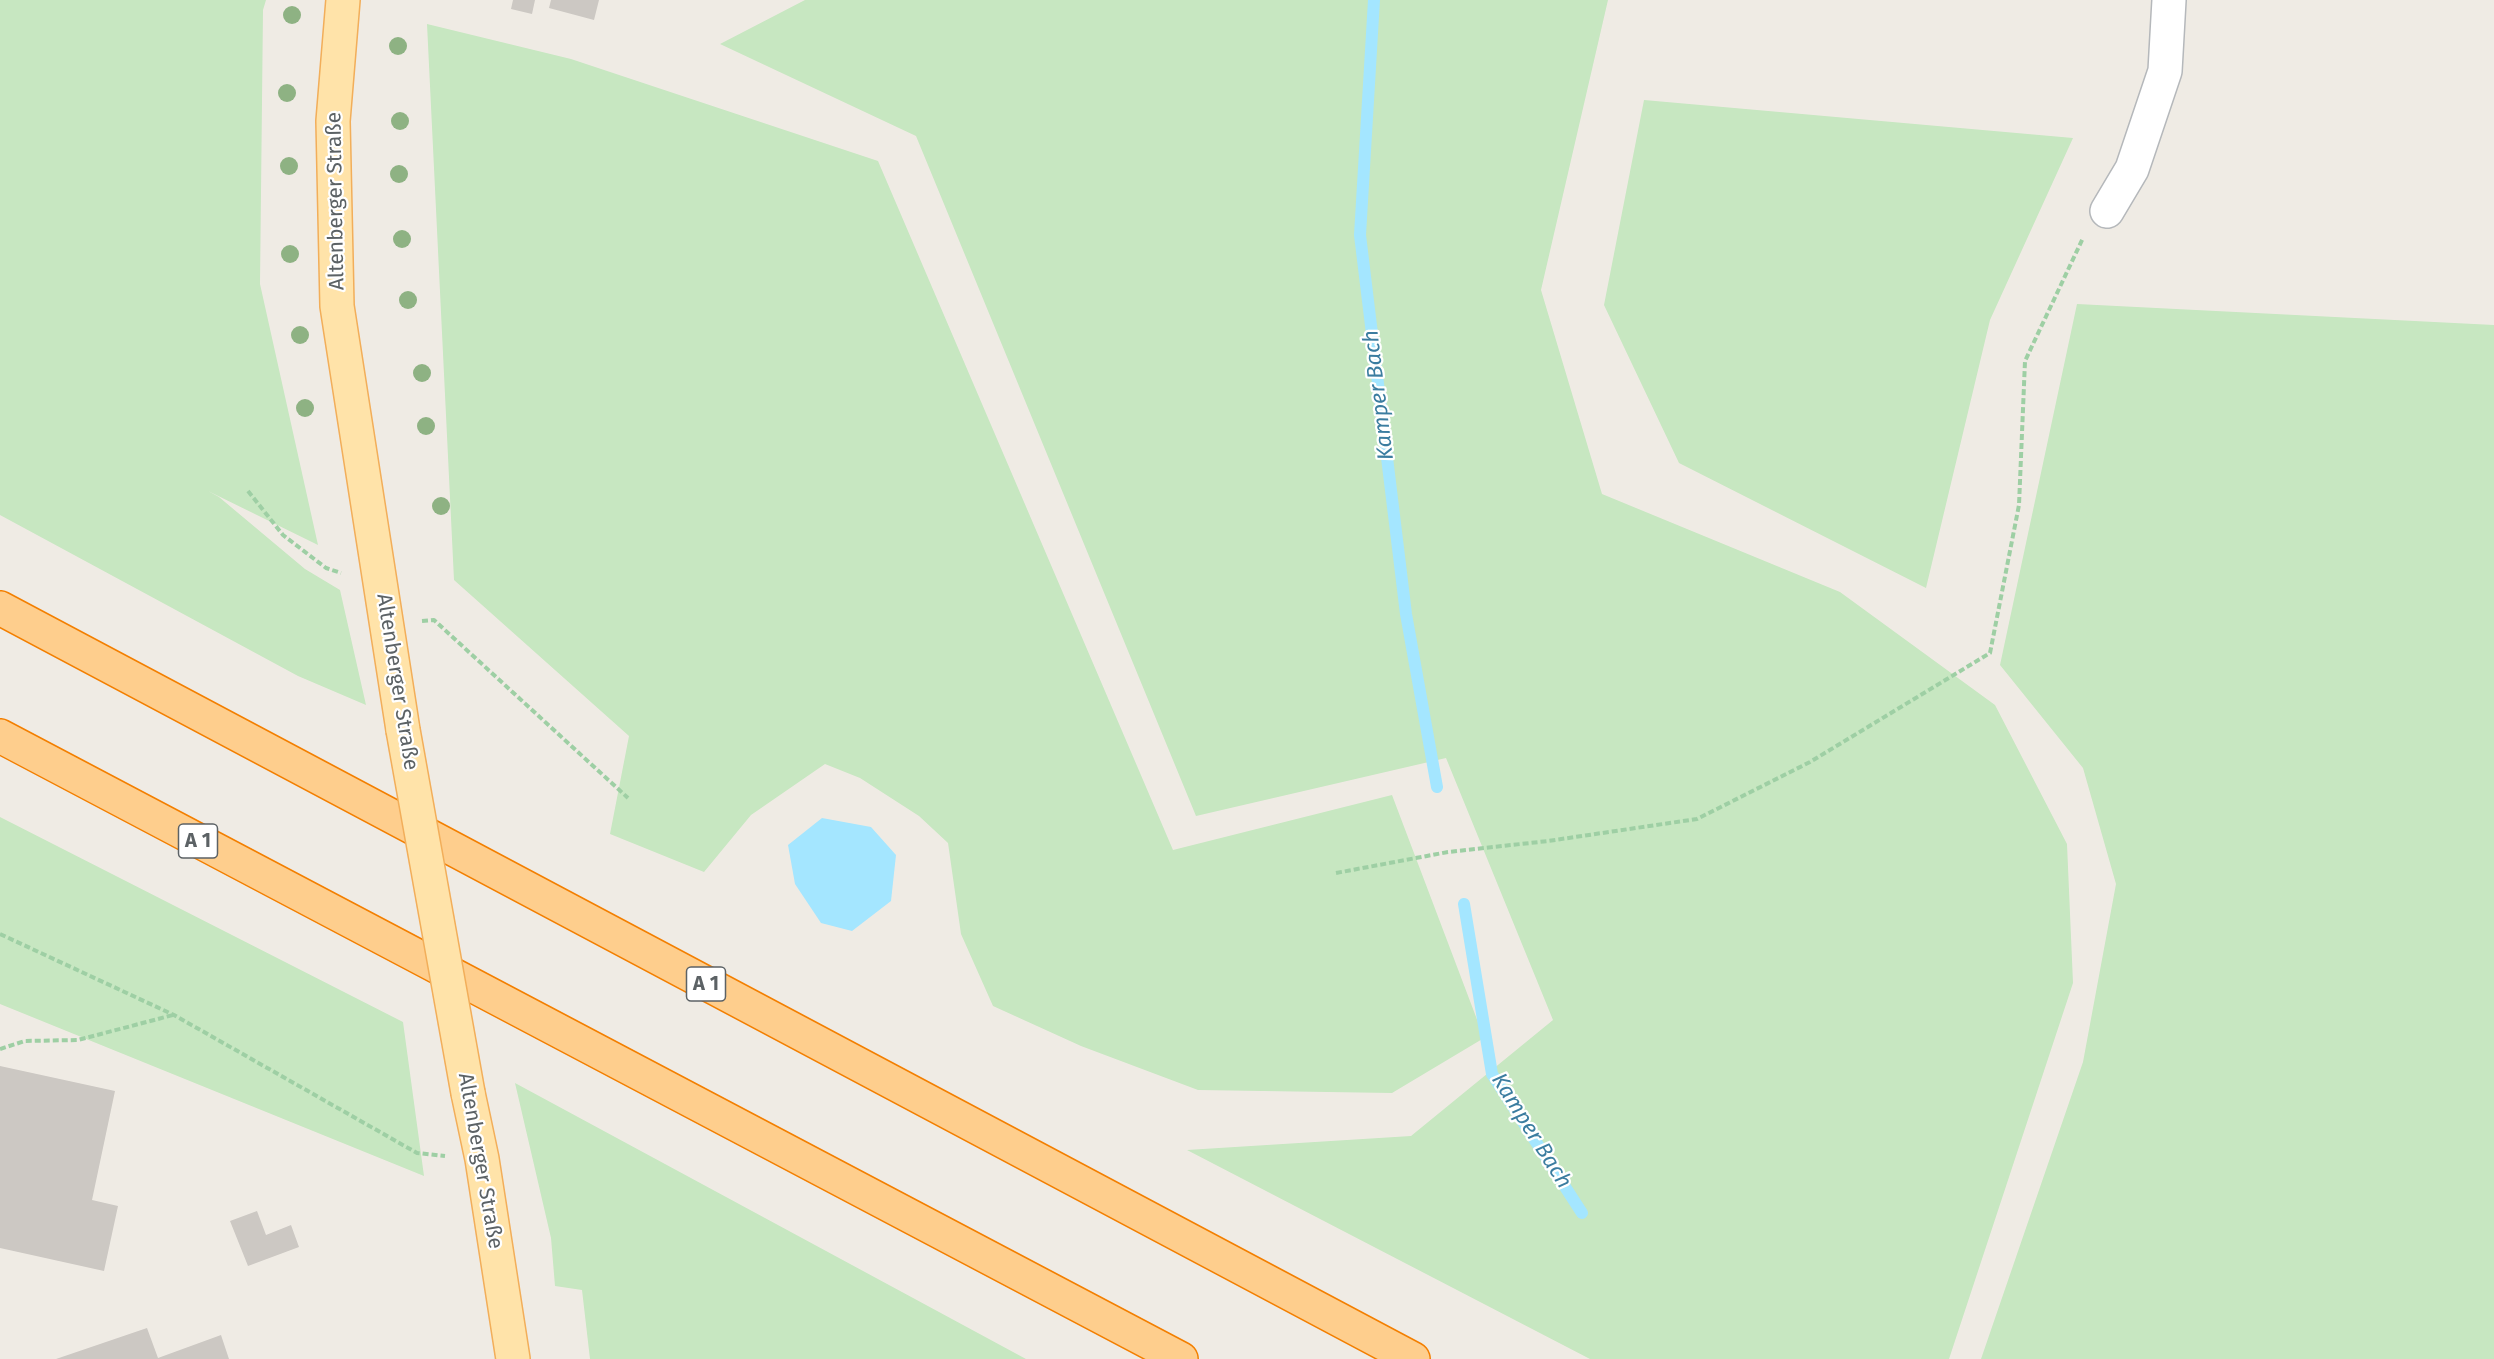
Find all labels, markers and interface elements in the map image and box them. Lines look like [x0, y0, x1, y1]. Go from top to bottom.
street label: Altenberger Straße [322, 112, 350, 290]
water label: Kamper Bach [1358, 328, 1400, 462]
street label: Altenberger Straße [371, 592, 423, 772]
road number: A 1 [178, 824, 218, 858]
road number: A 1 [686, 967, 726, 1001]
water label: Kamper Bach [1485, 1069, 1577, 1193]
street label: Altenberger Straße [452, 1071, 508, 1251]

